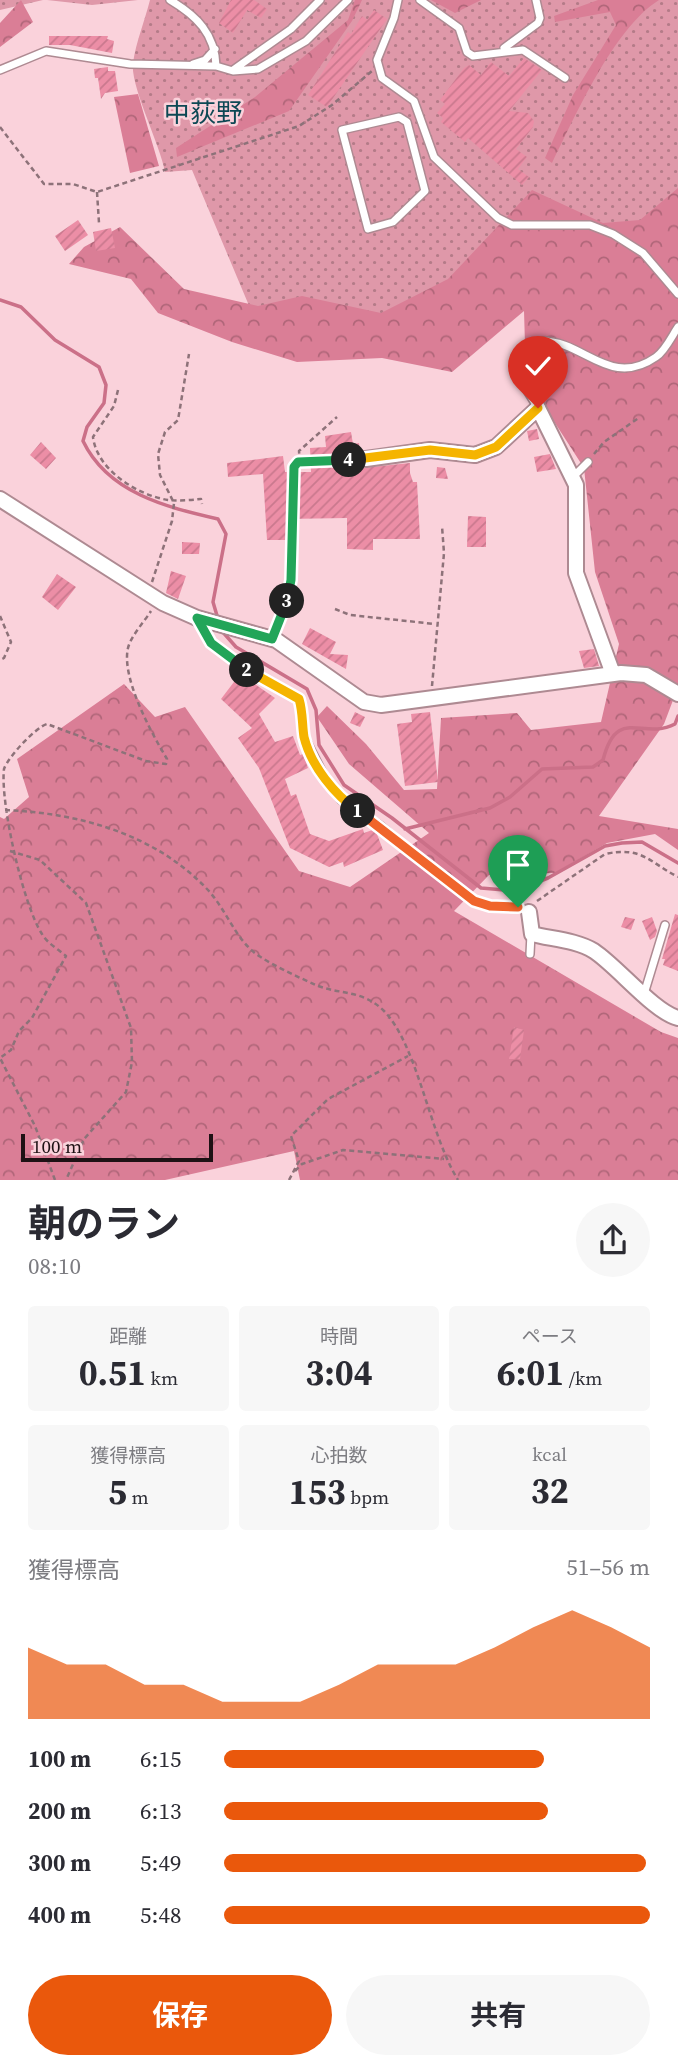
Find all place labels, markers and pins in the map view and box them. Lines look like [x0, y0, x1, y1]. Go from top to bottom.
pin [508, 336, 568, 408]
pin: 4 [332, 442, 366, 477]
pin: 3 [270, 584, 304, 618]
pin: 2 [230, 652, 264, 688]
pin: 1 [340, 794, 376, 828]
pin [488, 835, 548, 907]

